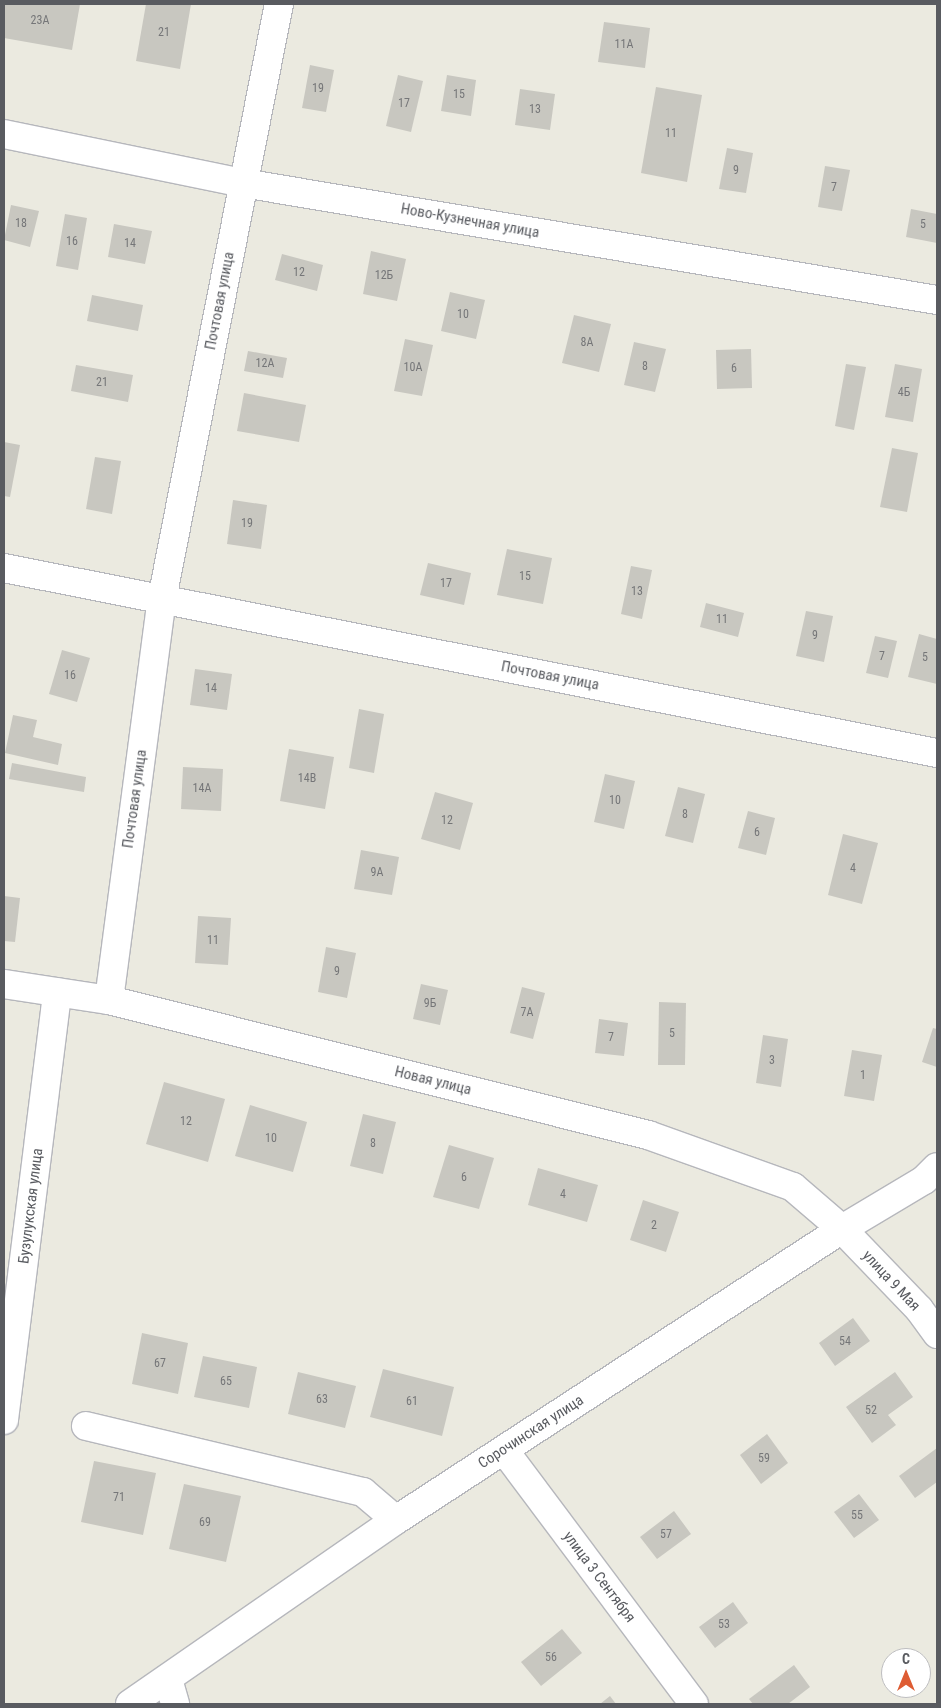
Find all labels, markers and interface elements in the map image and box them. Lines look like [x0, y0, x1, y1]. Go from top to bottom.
house number: 23А [31, 14, 49, 28]
house number: 21 [158, 26, 170, 40]
house number: 11А [615, 38, 633, 52]
house number: 19 [312, 82, 324, 96]
house number: 15 [453, 88, 465, 102]
house number: 17 [398, 97, 410, 111]
house number: 13 [529, 103, 541, 117]
house number: 11 [665, 127, 677, 141]
house number: 9 [733, 164, 739, 178]
house number: 7 [831, 181, 837, 195]
street label: Ново-Кузнечная улица [399, 200, 541, 242]
house number: 18 [15, 217, 27, 231]
house number: 5 [920, 218, 926, 232]
house number: 16 [66, 235, 78, 249]
house number: 14 [124, 237, 136, 251]
street label: Почтовая улица [202, 251, 238, 351]
house number: 12 [293, 266, 305, 280]
house number: 12Б [375, 269, 393, 283]
house number: 10 [457, 308, 469, 322]
house number: 8А [581, 336, 593, 350]
house number: 12А [256, 357, 274, 371]
house number: 8 [642, 360, 648, 374]
house number: 10А [404, 361, 422, 375]
house number: 6 [731, 362, 737, 376]
house number: 21 [96, 376, 108, 390]
house number: 4Б [898, 386, 910, 400]
house number: 19 [241, 517, 253, 531]
house number: 15 [519, 570, 531, 584]
house number: 17 [440, 577, 452, 591]
house number: 13 [631, 585, 643, 599]
house number: 11 [716, 613, 728, 627]
house number: 9 [812, 629, 818, 643]
house number: 7 [879, 650, 885, 664]
house number: 5 [922, 651, 928, 665]
street label: Почтовая улица [500, 658, 600, 694]
house number: 16 [64, 669, 76, 683]
house number: 14 [205, 682, 217, 696]
street label: Почтовая улица [119, 749, 151, 849]
house number: 14В [298, 772, 316, 786]
house number: 14А [193, 782, 211, 796]
house number: 10 [609, 794, 621, 808]
house number: 8 [682, 808, 688, 822]
house number: 12 [441, 814, 453, 828]
house number: 6 [754, 826, 760, 840]
house number: 4 [850, 862, 856, 876]
house number: 9А [371, 866, 383, 880]
house number: 11 [207, 934, 219, 948]
house number: 9 [334, 965, 340, 979]
house number: 9Б [424, 997, 436, 1011]
house number: 7А [521, 1006, 533, 1020]
house number: 5 [669, 1027, 675, 1041]
house number: 7 [608, 1031, 614, 1045]
house number: 3 [769, 1054, 775, 1068]
street label: Новая улица [393, 1063, 473, 1099]
house number: 1 [860, 1069, 866, 1083]
house number: 12 [180, 1115, 192, 1129]
house number: 10 [265, 1132, 277, 1146]
house number: 8 [370, 1137, 376, 1151]
street label: Бузулукская улица [15, 1147, 47, 1265]
house number: 6 [461, 1171, 467, 1185]
house number: 4 [560, 1188, 566, 1202]
house number: 2 [651, 1219, 657, 1233]
street label: улица 9 Мая [858, 1247, 924, 1315]
house number: 54 [839, 1335, 851, 1349]
house number: 67 [154, 1357, 166, 1371]
house number: 65 [220, 1375, 232, 1389]
street label: Сорочинская улица [475, 1391, 587, 1473]
house number: 63 [316, 1393, 328, 1407]
house number: 61 [406, 1395, 418, 1409]
house number: 52 [865, 1404, 877, 1418]
house number: 59 [758, 1452, 770, 1466]
house number: 71 [113, 1491, 125, 1505]
house number: 55 [851, 1509, 863, 1523]
house number: 69 [199, 1516, 211, 1530]
street label: улица 3 Сентября [559, 1528, 639, 1626]
house number: 57 [660, 1528, 672, 1542]
house number: 53 [718, 1618, 730, 1632]
north arrow [881, 1648, 931, 1698]
house number: 56 [545, 1651, 557, 1665]
text: С [902, 1651, 910, 1667]

